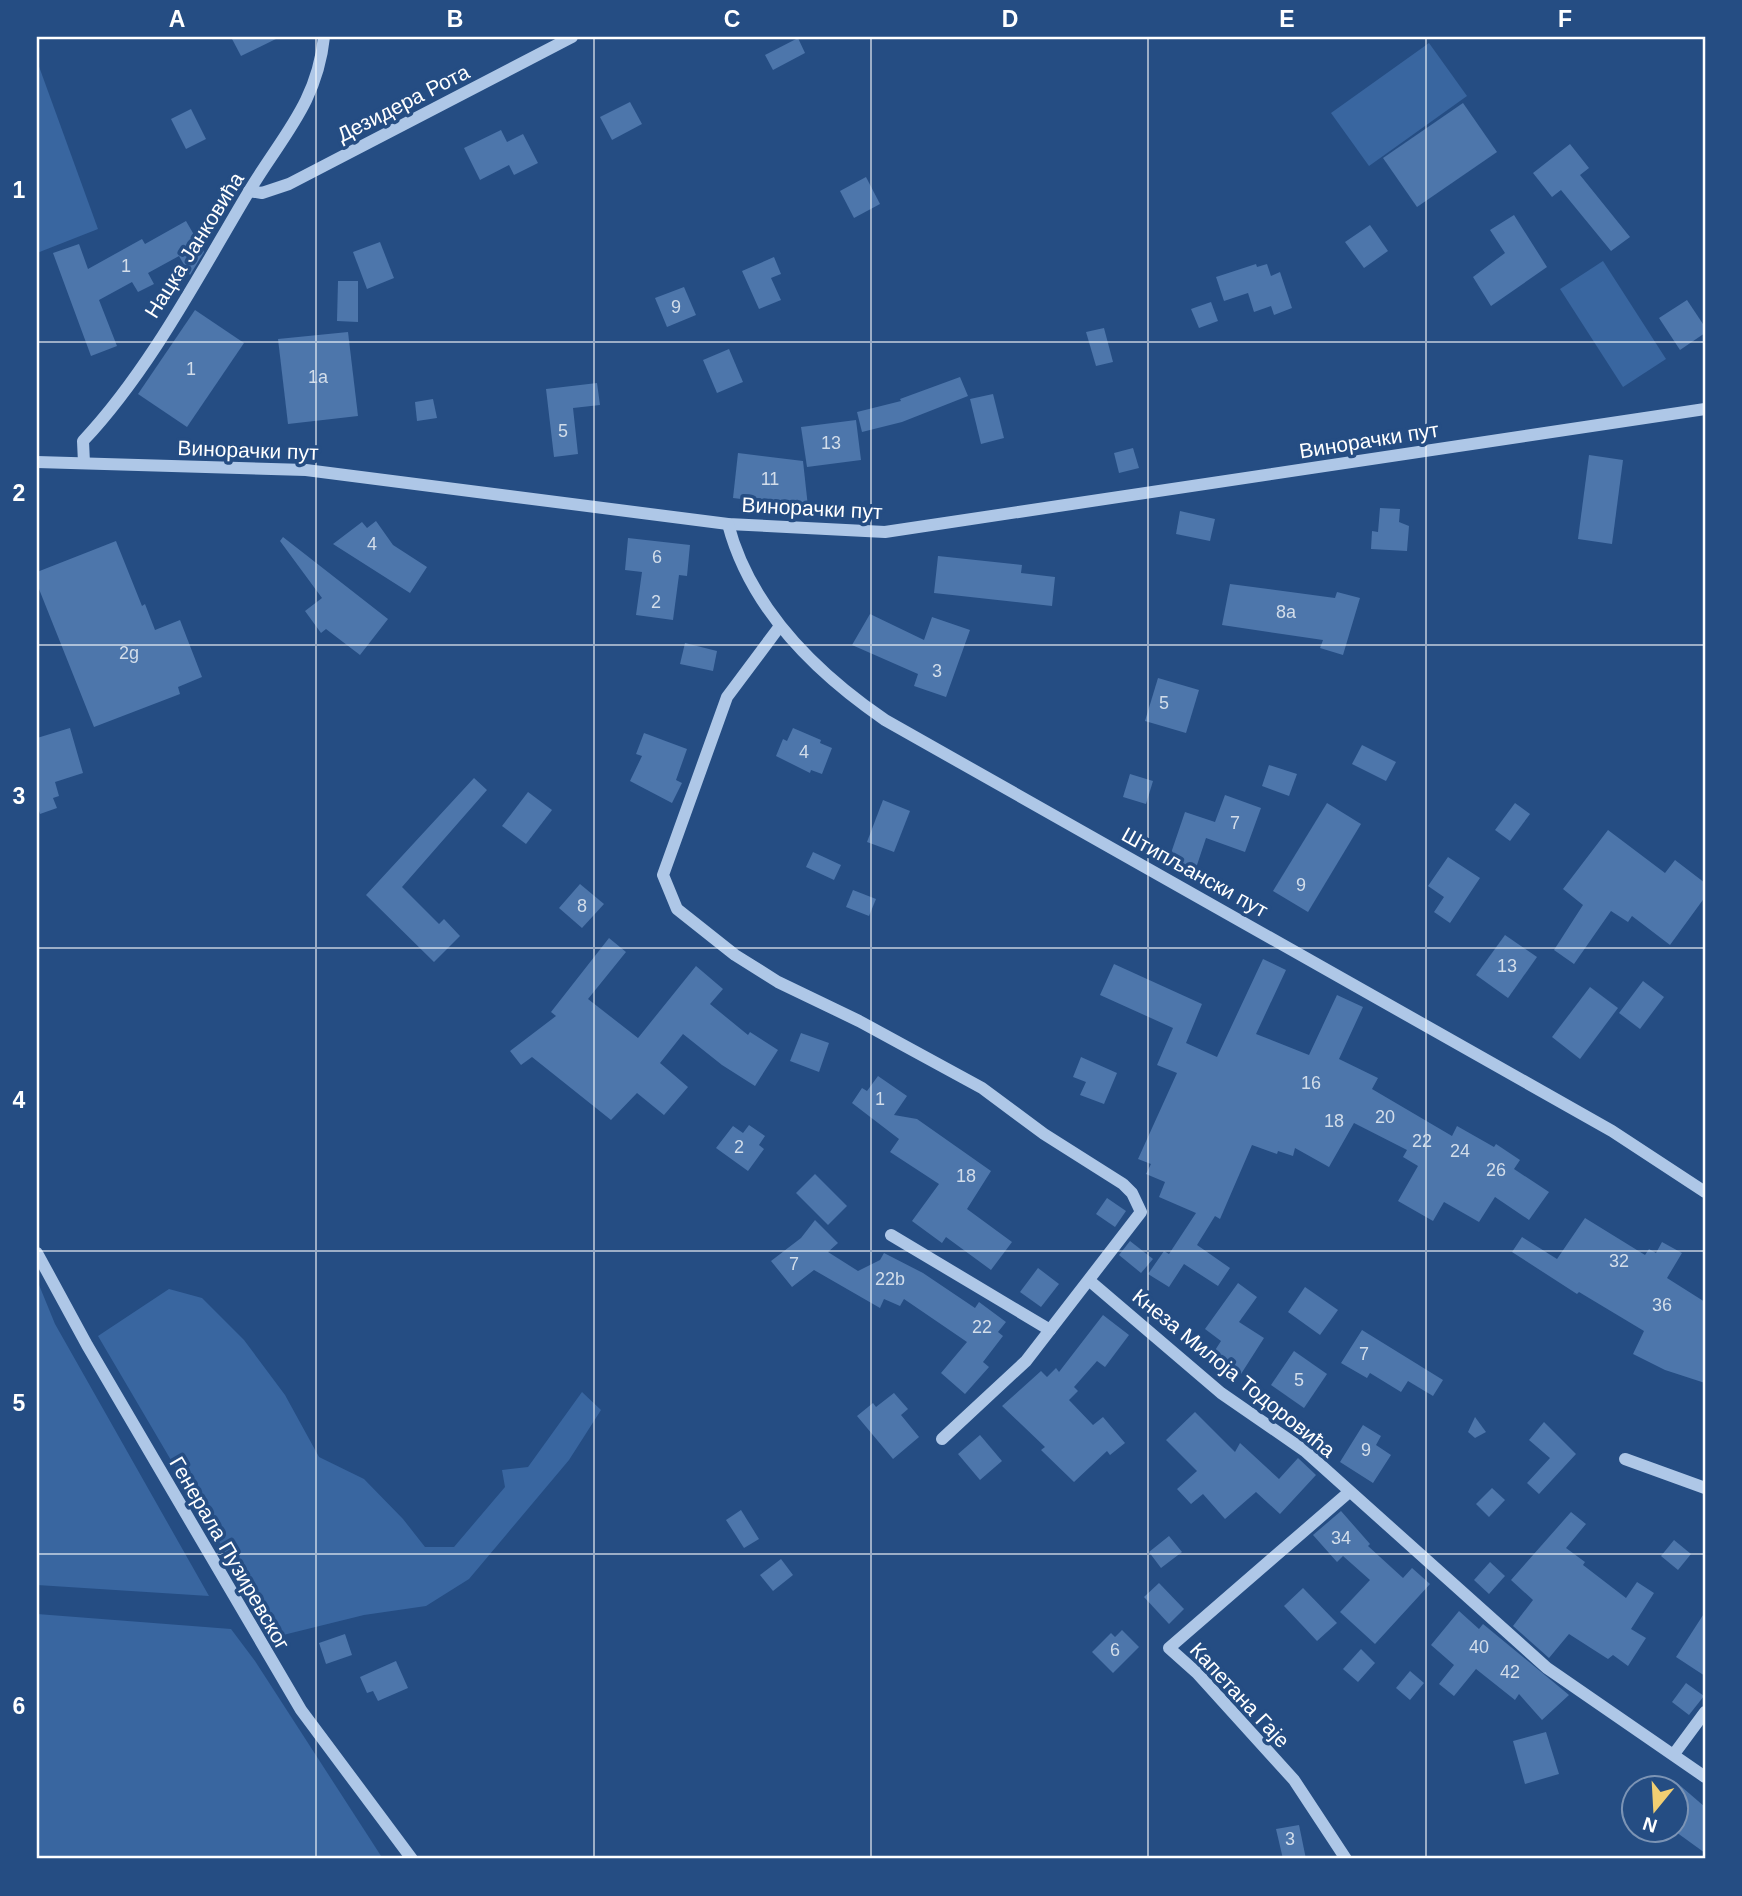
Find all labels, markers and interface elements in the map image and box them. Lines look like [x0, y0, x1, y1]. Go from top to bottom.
text: A [169, 6, 185, 32]
text: B [447, 6, 463, 32]
text: C [724, 6, 740, 32]
text: D [1002, 6, 1018, 32]
text: E [1279, 6, 1295, 32]
text: F [1558, 6, 1572, 32]
street label: Дезидера Рота [333, 60, 473, 146]
street label: Нацка Јанковића [140, 168, 248, 322]
text: 1 [13, 177, 26, 203]
house number: 1 [121, 256, 131, 276]
house number: 9 [671, 297, 681, 317]
house number: 1 [186, 359, 196, 379]
house number: 1a [308, 367, 329, 387]
street label: Винорачки пут [1298, 418, 1441, 462]
house number: 5 [558, 421, 568, 441]
house number: 13 [821, 433, 841, 453]
street label: Винорачки пут [177, 436, 319, 464]
house number: 11 [761, 469, 779, 489]
text: 2 [13, 480, 25, 506]
street label: Винорачки пут [741, 493, 883, 523]
house number: 4 [367, 534, 377, 554]
house number: 6 [652, 547, 662, 567]
house number: 2 [651, 592, 661, 612]
house number: 8a [1276, 602, 1297, 622]
house number: 2g [119, 643, 139, 663]
house number: 3 [932, 661, 942, 681]
house number: 5 [1159, 693, 1169, 713]
house number: 4 [799, 742, 809, 762]
text: 3 [13, 783, 25, 809]
house number: 7 [1230, 813, 1240, 833]
street label: Штипљански пут [1118, 822, 1272, 922]
house number: 9 [1296, 875, 1306, 895]
house number: 8 [577, 896, 587, 916]
house number: 13 [1497, 956, 1517, 976]
house number: 16 [1301, 1073, 1321, 1093]
text: 4 [13, 1087, 26, 1113]
house number: 1 [875, 1089, 885, 1109]
house number: 20 [1375, 1107, 1395, 1127]
house number: 18 [1324, 1111, 1344, 1131]
house number: 22 [1412, 1131, 1432, 1151]
house number: 2 [734, 1137, 744, 1157]
house number: 24 [1450, 1141, 1470, 1161]
house number: 26 [1486, 1160, 1506, 1180]
house number: 18 [956, 1166, 976, 1186]
house number: 32 [1609, 1251, 1629, 1271]
house number: 7 [789, 1254, 799, 1274]
house number: 22b [875, 1269, 905, 1289]
street label: Кнеза Милоја Тодоровића [1128, 1284, 1340, 1462]
house number: 36 [1652, 1295, 1672, 1315]
house number: 22 [972, 1317, 992, 1337]
house number: 7 [1359, 1344, 1369, 1364]
house number: 5 [1294, 1370, 1304, 1390]
text: 5 [13, 1390, 26, 1416]
house number: 9 [1361, 1440, 1371, 1460]
street label: Генерала Пузиревског [165, 1453, 295, 1654]
house number: 34 [1331, 1528, 1351, 1548]
house number: 40 [1469, 1637, 1489, 1657]
street label: Капетана Гаје [1186, 1638, 1294, 1752]
house number: 6 [1110, 1640, 1120, 1660]
house number: 42 [1500, 1662, 1520, 1682]
text: 6 [13, 1693, 25, 1719]
north arrow [1620, 1773, 1690, 1843]
text: N [1640, 1813, 1660, 1837]
house number: 3 [1285, 1829, 1295, 1849]

